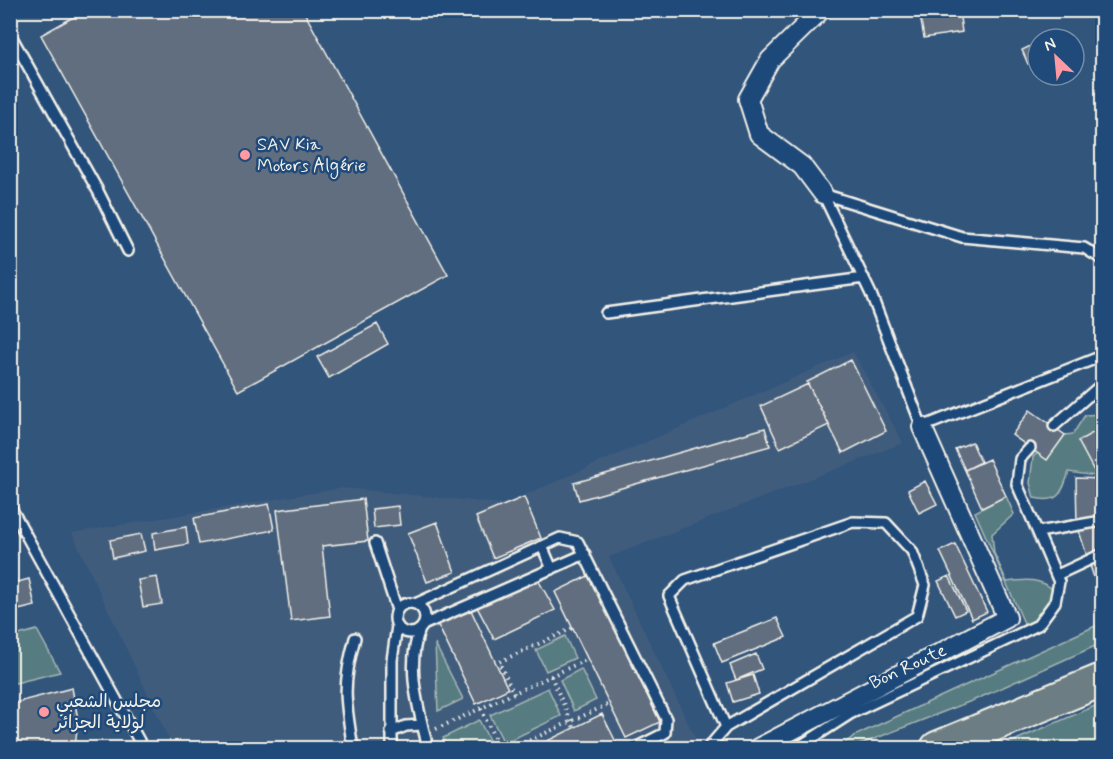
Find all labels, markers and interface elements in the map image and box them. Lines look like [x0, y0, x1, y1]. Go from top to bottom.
north arrow [1026, 27, 1086, 87]
text: N [1041, 33, 1059, 57]
place label: SAV Kia Motors Algérie [257, 133, 366, 179]
marker: SAV Kia Motors Algérie [238, 148, 252, 162]
street label: Bon Route [865, 639, 951, 695]
place label: مجلس الشعبي لولاية الجزائر [54, 690, 161, 735]
marker: مجلس الشعبي لولاية الجزائر [37, 705, 51, 719]

